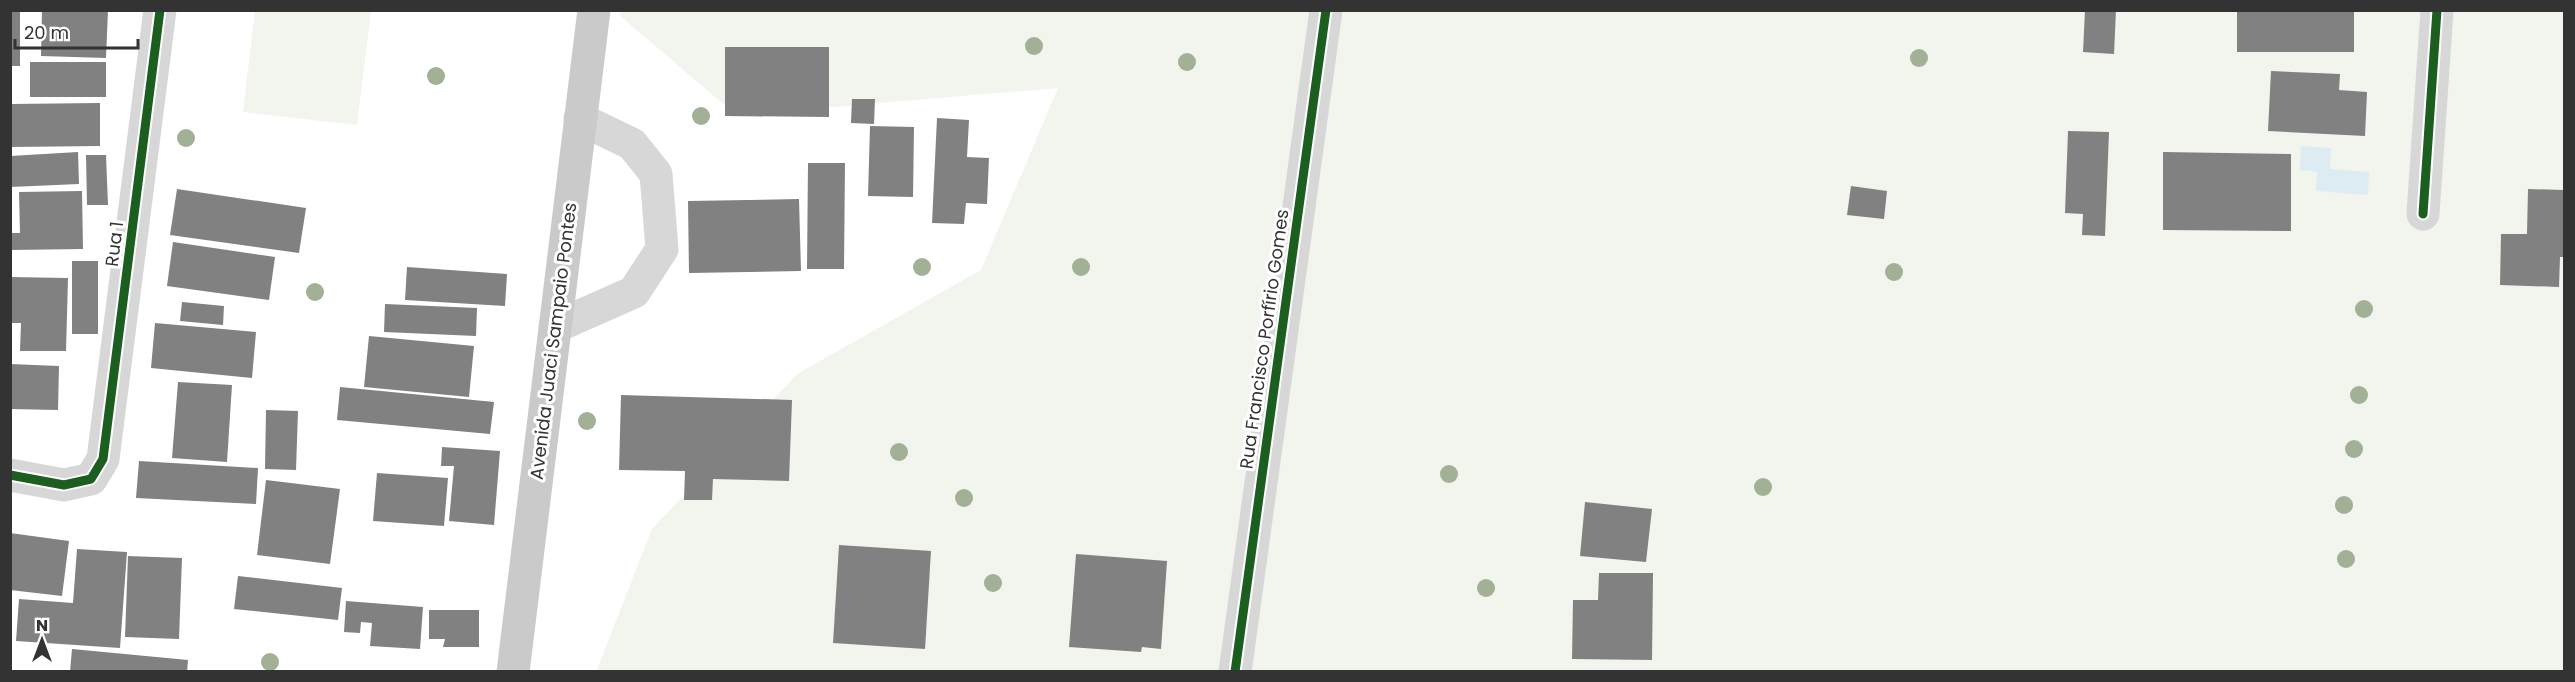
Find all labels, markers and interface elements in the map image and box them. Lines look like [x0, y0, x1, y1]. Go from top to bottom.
scale bar [15, 12, 138, 50]
text: 20 m [24, 20, 69, 45]
street label: Avenida Juaci Sampaio Pontes [524, 201, 582, 481]
street label: Rua Francisco Porfírio Gomes [1233, 208, 1295, 470]
street label: Rua 1 [99, 220, 129, 268]
north arrow [12, 610, 72, 670]
text: N [36, 614, 48, 637]

